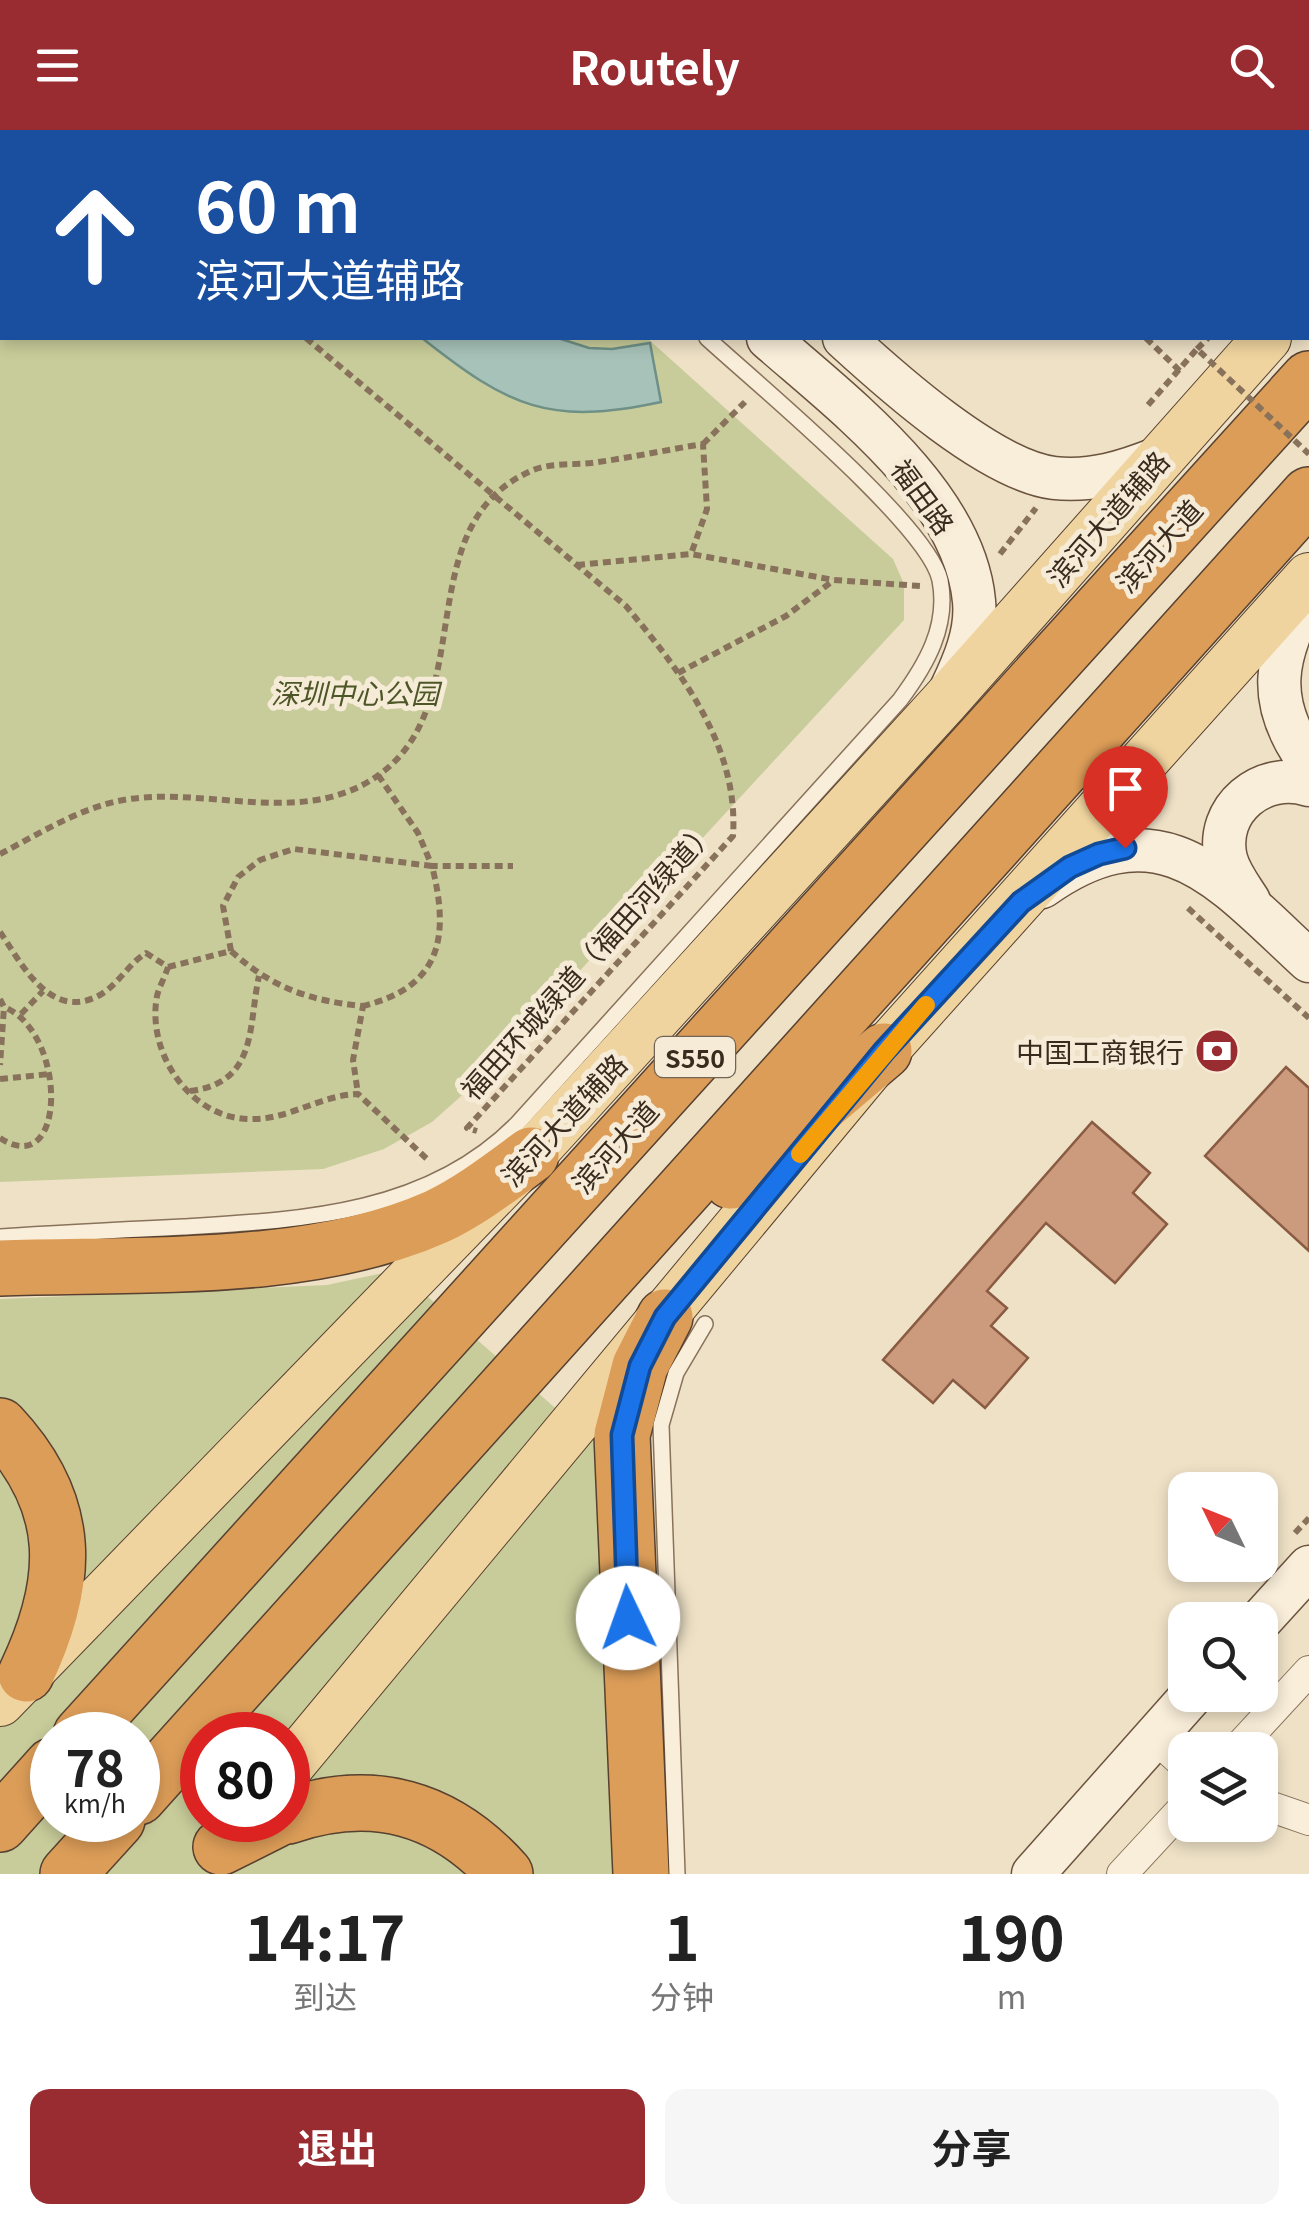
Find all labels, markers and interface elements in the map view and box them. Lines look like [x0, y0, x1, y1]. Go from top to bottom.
text: Routely [569, 33, 740, 98]
icon: menu [30, 38, 85, 93]
icon: search [1224, 38, 1279, 93]
text: 60 m [195, 152, 361, 253]
icon: ahead [30, 170, 160, 300]
text: 滨河大道辅路 [195, 245, 465, 310]
street label: 滨河大道辅路 [1039, 444, 1175, 592]
street label: 福田路 [883, 450, 965, 542]
street label: 滨河大道 [1108, 492, 1208, 598]
park label: 深圳中心公园 [271, 672, 443, 712]
pin [1083, 746, 1168, 849]
icon: arrive [1098, 761, 1153, 816]
street label: 福田环城绿道（福田河绿道） [450, 810, 724, 1108]
bank icon: 中国工商银行 [1194, 1028, 1240, 1074]
place label: 中国工商银行 [1016, 1031, 1184, 1071]
road number: S550 [655, 1037, 735, 1077]
street label: 滨河大道辅路 [493, 1046, 633, 1192]
street label: 滨河大道 [564, 1093, 664, 1199]
north arrow [1168, 1472, 1278, 1582]
map controls [1168, 1472, 1278, 1842]
position arrow [576, 1566, 680, 1670]
button: search [1168, 1602, 1278, 1712]
speed limit sign: 80 [180, 1712, 310, 1842]
text: 78 [66, 1729, 125, 1801]
button: layers [1168, 1732, 1278, 1842]
text: km/h [64, 1784, 126, 1820]
text: 14:17 [244, 1891, 406, 1978]
text: 1 [664, 1891, 700, 1978]
text: 190 [958, 1891, 1065, 1978]
text: 到达 [293, 1972, 357, 2018]
text: 分钟 [650, 1972, 714, 2018]
text: m [997, 1972, 1026, 2018]
button: 退出 [30, 2089, 645, 2204]
button: 分享 [665, 2089, 1279, 2204]

